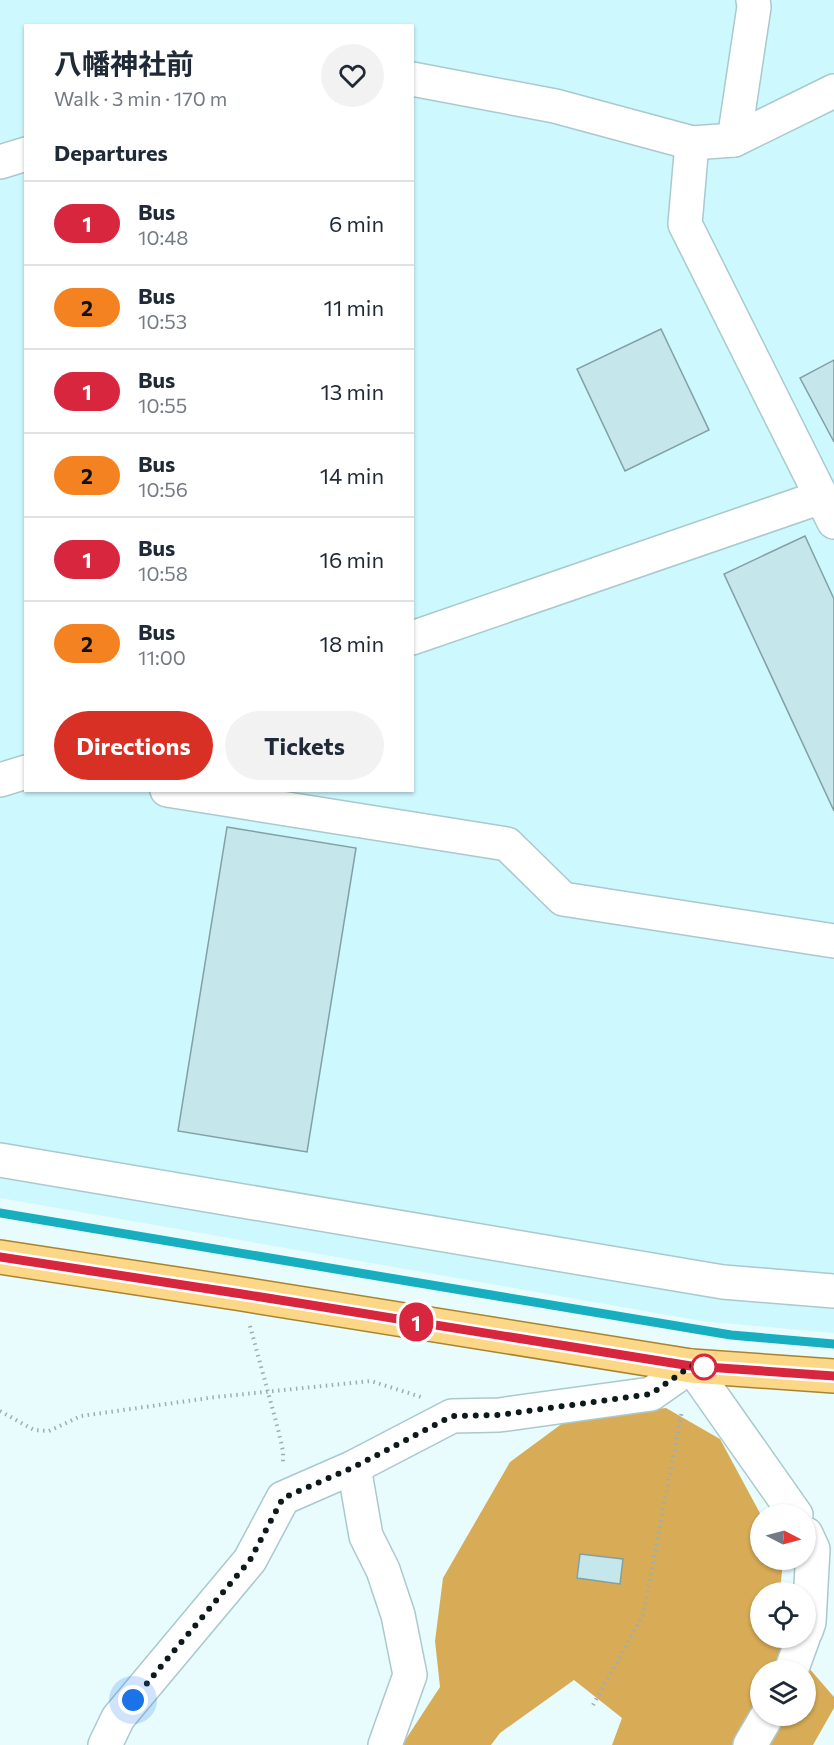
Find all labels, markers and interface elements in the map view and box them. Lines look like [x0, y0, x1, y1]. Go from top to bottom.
button: heart [321, 44, 384, 107]
text: 八幡神社前 [54, 46, 194, 80]
text: Walk · 3 min · 170 m [54, 86, 227, 110]
text: Departures [54, 139, 168, 166]
text: Bus [138, 198, 175, 225]
text: 6 min [329, 210, 384, 237]
text: 1 [82, 211, 92, 236]
text: 10:48 [138, 225, 188, 249]
text: Bus [138, 282, 175, 309]
text: 11 min [324, 294, 384, 321]
text: 2 [81, 295, 93, 320]
text: 10:53 [138, 309, 187, 333]
text: Bus [138, 366, 175, 393]
text: 13 min [320, 378, 384, 405]
text: 1 [82, 379, 92, 404]
text: 10:55 [138, 393, 187, 417]
text: Bus [138, 450, 175, 477]
text: 14 min [320, 462, 384, 489]
text: 2 [81, 463, 93, 488]
text: 10:56 [138, 477, 188, 501]
text: Bus [138, 534, 175, 561]
text: 16 min [320, 546, 384, 573]
text: 1 [82, 547, 92, 572]
text: 10:58 [138, 561, 188, 585]
text: Bus [138, 618, 175, 645]
text: 18 min [320, 630, 384, 657]
text: 2 [81, 631, 93, 656]
text: 11:00 [138, 645, 186, 669]
button: Directions [54, 711, 213, 780]
button: Tickets [225, 711, 384, 780]
line badge: 1 [396, 1302, 436, 1342]
text: 1 [411, 1310, 421, 1335]
unlabelled marker [691, 1354, 717, 1380]
north arrow [750, 1504, 816, 1570]
map controls [750, 1504, 816, 1726]
button: locate [750, 1582, 816, 1648]
button: layers [750, 1660, 816, 1726]
your location [118, 1685, 148, 1715]

